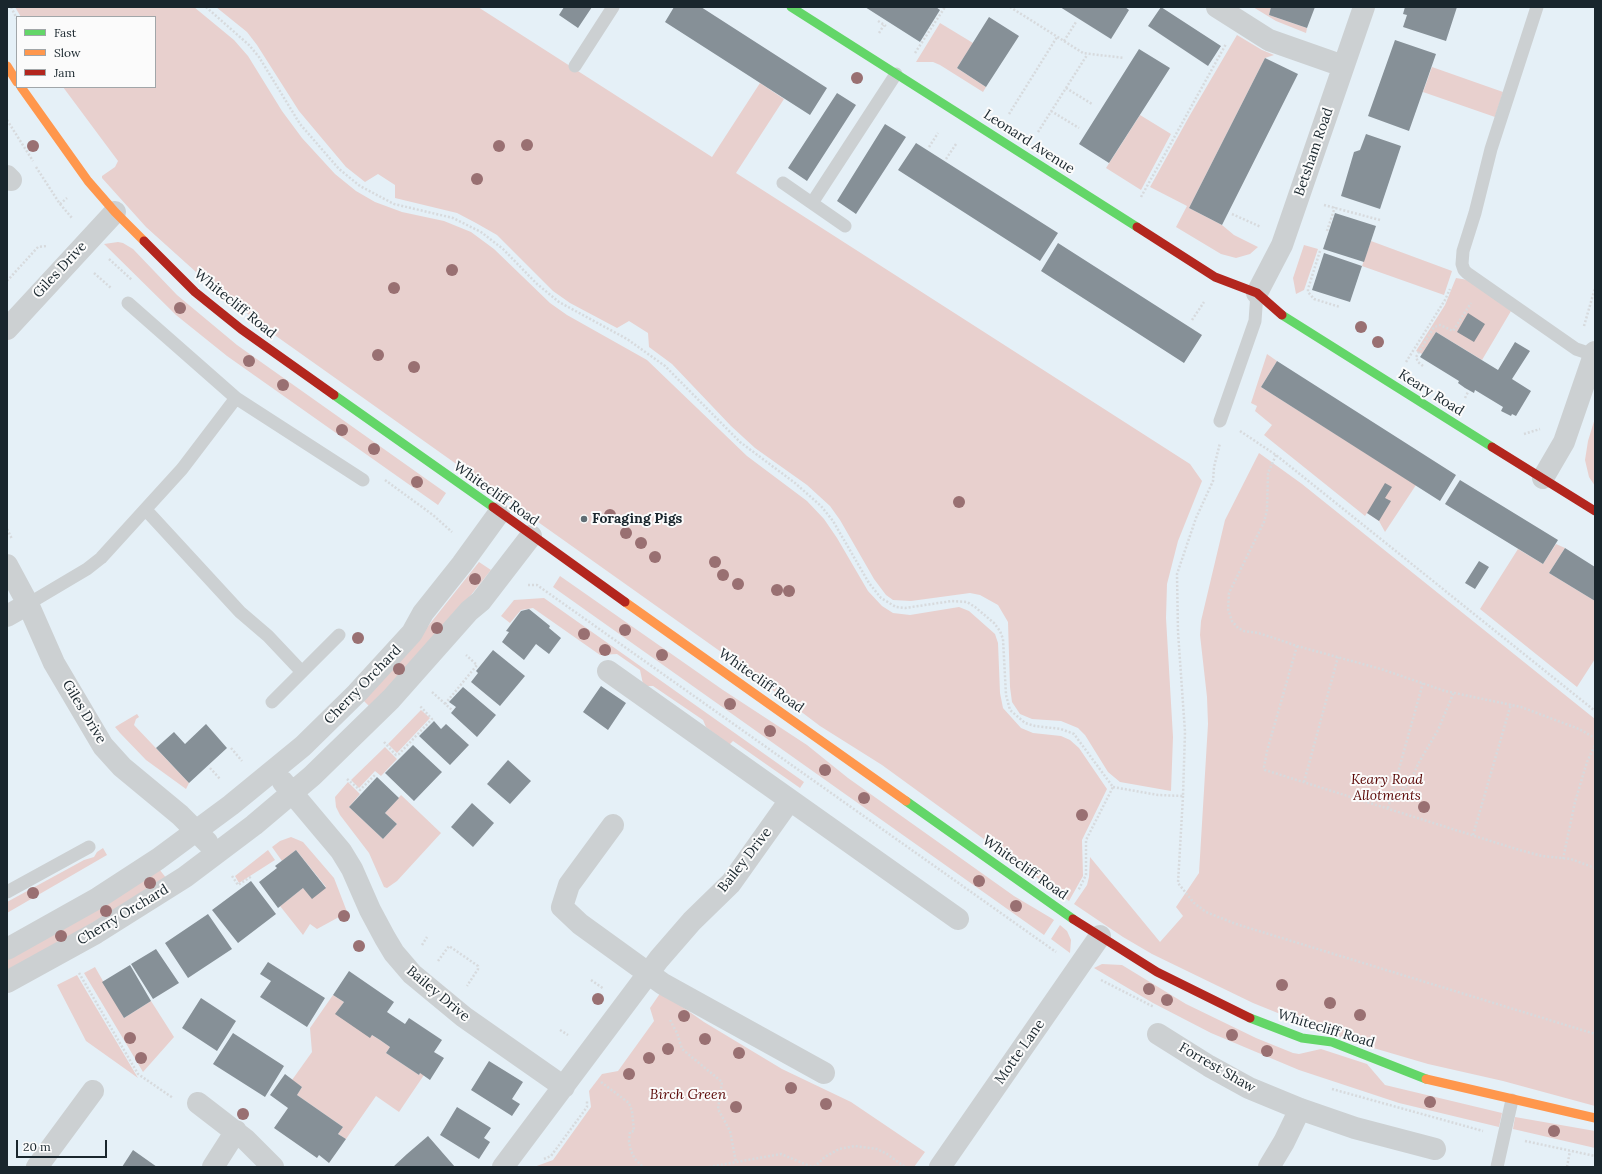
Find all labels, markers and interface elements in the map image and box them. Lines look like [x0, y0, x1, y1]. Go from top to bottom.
legend [16, 16, 156, 88]
text: Fast [54, 25, 77, 40]
text: Slow [54, 45, 81, 60]
text: Jam [54, 65, 75, 80]
street label: Leonard Avenue [980, 106, 1078, 178]
street label: Betsham Road [1291, 106, 1337, 198]
street label: Giles Drive [30, 238, 90, 302]
street label: Whitecliff Road [191, 266, 279, 342]
street label: Keary Road [1395, 366, 1467, 420]
street label: Whitecliff Road [450, 458, 542, 530]
place label: Foraging Pigs [592, 511, 682, 527]
marker: Foraging Pigs [579, 514, 589, 524]
street label: Cherry Orchard [321, 642, 405, 728]
street label: Whitecliff Road [715, 645, 807, 717]
street label: Giles Drive [58, 677, 110, 747]
park label: Keary Road Allotments [1351, 772, 1423, 804]
street label: Bailey Drive [715, 824, 775, 896]
street label: Whitecliff Road [979, 832, 1071, 904]
street label: Cherry Orchard [74, 881, 172, 949]
street label: Bailey Drive [403, 963, 473, 1025]
street label: Whitecliff Road [1275, 1006, 1377, 1052]
street label: Motte Lane [992, 1017, 1048, 1087]
street label: Forrest Shaw [1176, 1039, 1258, 1097]
park label: Birch Green [650, 1087, 726, 1103]
scale bar [18, 1132, 109, 1158]
text: 20 m [23, 1139, 51, 1154]

